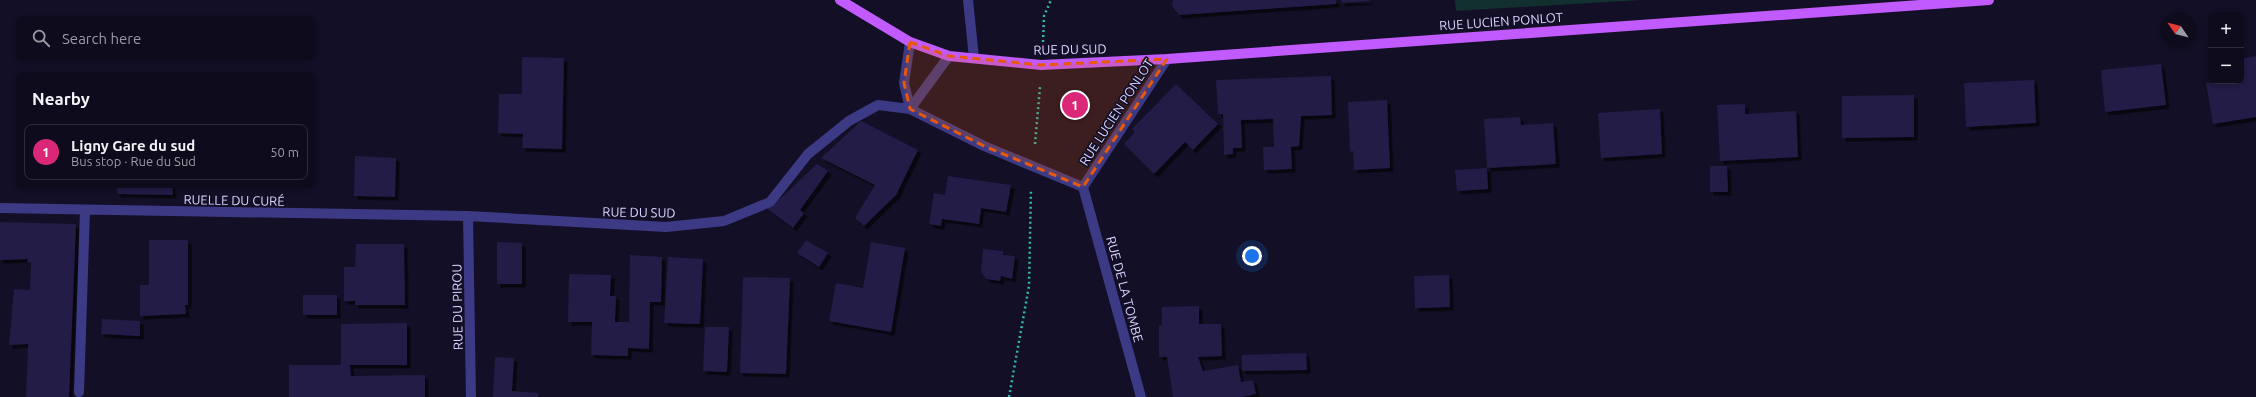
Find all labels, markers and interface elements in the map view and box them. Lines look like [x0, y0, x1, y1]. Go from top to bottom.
street label: RUE LUCIEN PONLOT [1439, 10, 1563, 32]
north arrow [2160, 12, 2196, 48]
map controls [2208, 12, 2244, 84]
button: + [2208, 12, 2244, 48]
search box [16, 16, 316, 60]
icon: search [30, 27, 52, 49]
text: Search here [62, 30, 141, 47]
street label: RUE DU SUD [1033, 41, 1107, 57]
button: − [2208, 48, 2244, 84]
street label: RUE LUCIEN PONLOT [1076, 56, 1156, 168]
text: Nearby [32, 89, 90, 108]
pin: 1 [1062, 90, 1088, 120]
text: Ligny Gare du sud [71, 137, 195, 154]
text: 1 [42, 145, 50, 159]
text: 50 m [270, 145, 299, 159]
text: Bus stop · Rue du Sud [71, 154, 196, 168]
street label: RUELLE DU CURÉ [183, 191, 285, 208]
street label: RUE DU SUD [602, 204, 676, 220]
street label: RUE DE LA TOMBE [1104, 235, 1146, 343]
your location [1242, 246, 1262, 266]
street label: RUE DU PIROU [449, 264, 465, 350]

